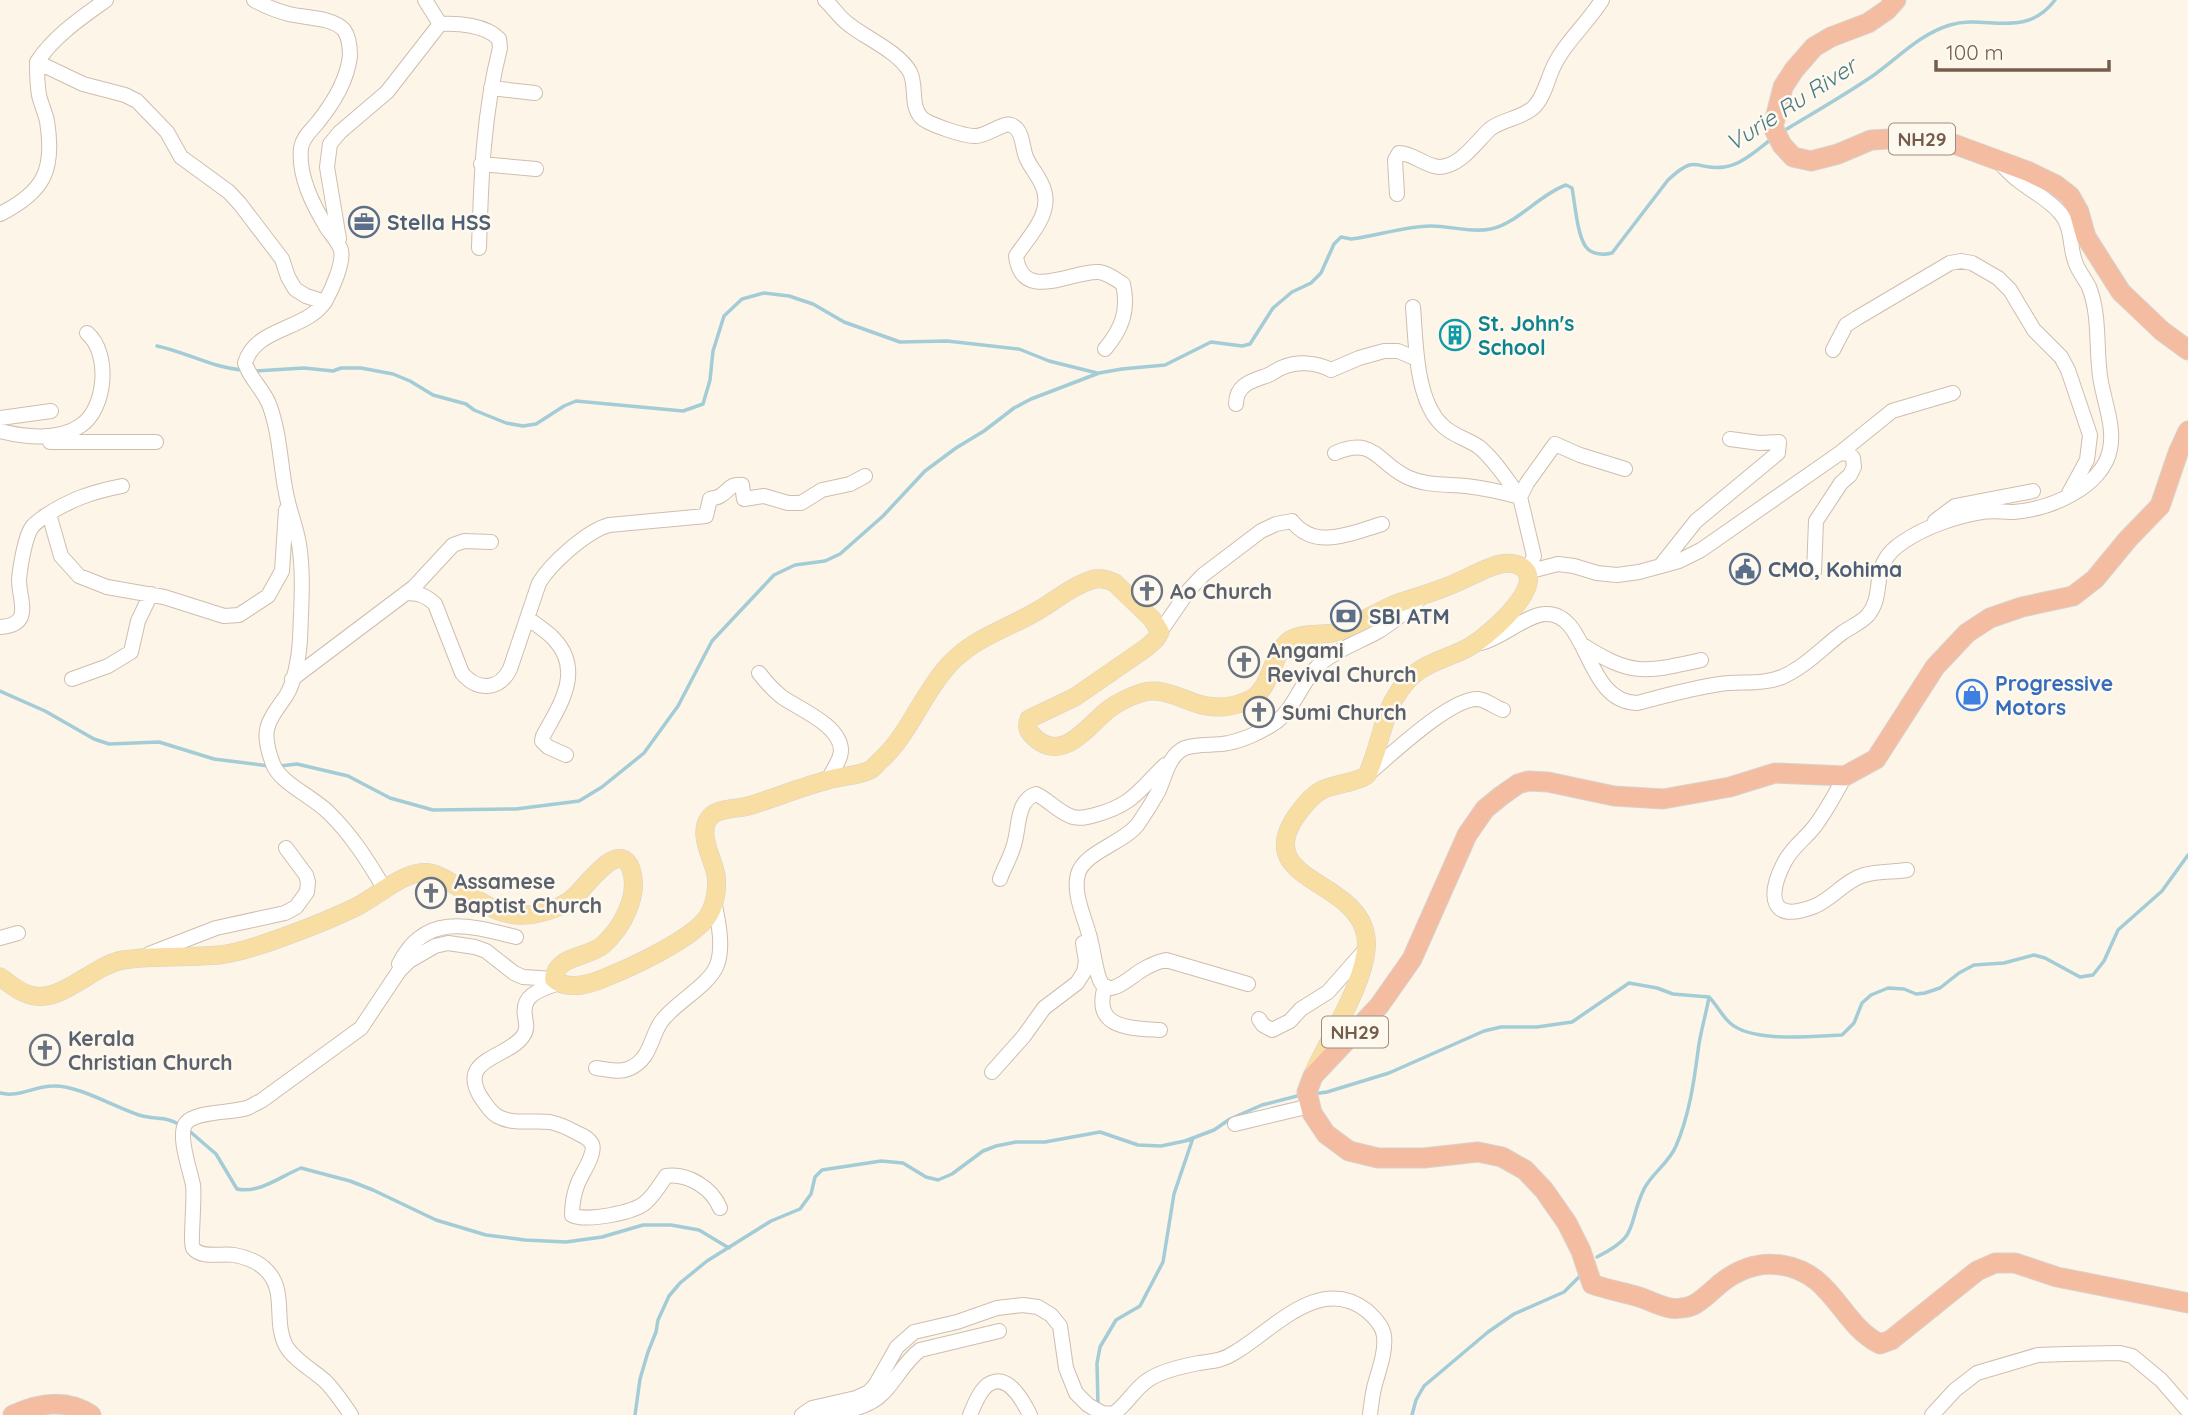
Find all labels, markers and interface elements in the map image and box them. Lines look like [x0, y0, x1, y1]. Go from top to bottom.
scale bar [1936, 28, 2109, 72]
text: 100 m [1946, 39, 2004, 65]
water label: Vurie Ru River [1720, 49, 1864, 157]
road number: NH29 [1889, 124, 1955, 154]
office icon: Stella HSS [347, 205, 381, 239]
place label: Stella HSS [387, 209, 491, 235]
place label: St. John's School [1478, 310, 1574, 360]
building icon: St. John's School [1438, 318, 1472, 352]
public building icon: CMO, Kohima [1728, 552, 1762, 586]
place label: CMO, Kohima [1768, 556, 1902, 582]
church icon: Ao Church [1130, 574, 1164, 608]
place label: Ao Church [1170, 578, 1272, 604]
bank icon: SBI ATM [1329, 599, 1363, 633]
place label: SBI ATM [1369, 603, 1450, 629]
place label: Angami Revival Church [1267, 637, 1417, 687]
church icon: Angami Revival Church [1227, 645, 1261, 679]
place label: Progressive Motors [1995, 670, 2113, 720]
shop icon: Progressive Motors [1955, 678, 1989, 712]
church icon: Sumi Church [1242, 695, 1276, 729]
place label: Sumi Church [1282, 699, 1407, 725]
place label: Assamese Baptist Church [454, 868, 602, 918]
church icon: Assamese Baptist Church [414, 876, 448, 910]
road number: NH29 [1322, 1016, 1388, 1048]
place label: Kerala Christian Church [68, 1025, 232, 1075]
church icon: Kerala Christian Church [28, 1033, 62, 1067]

